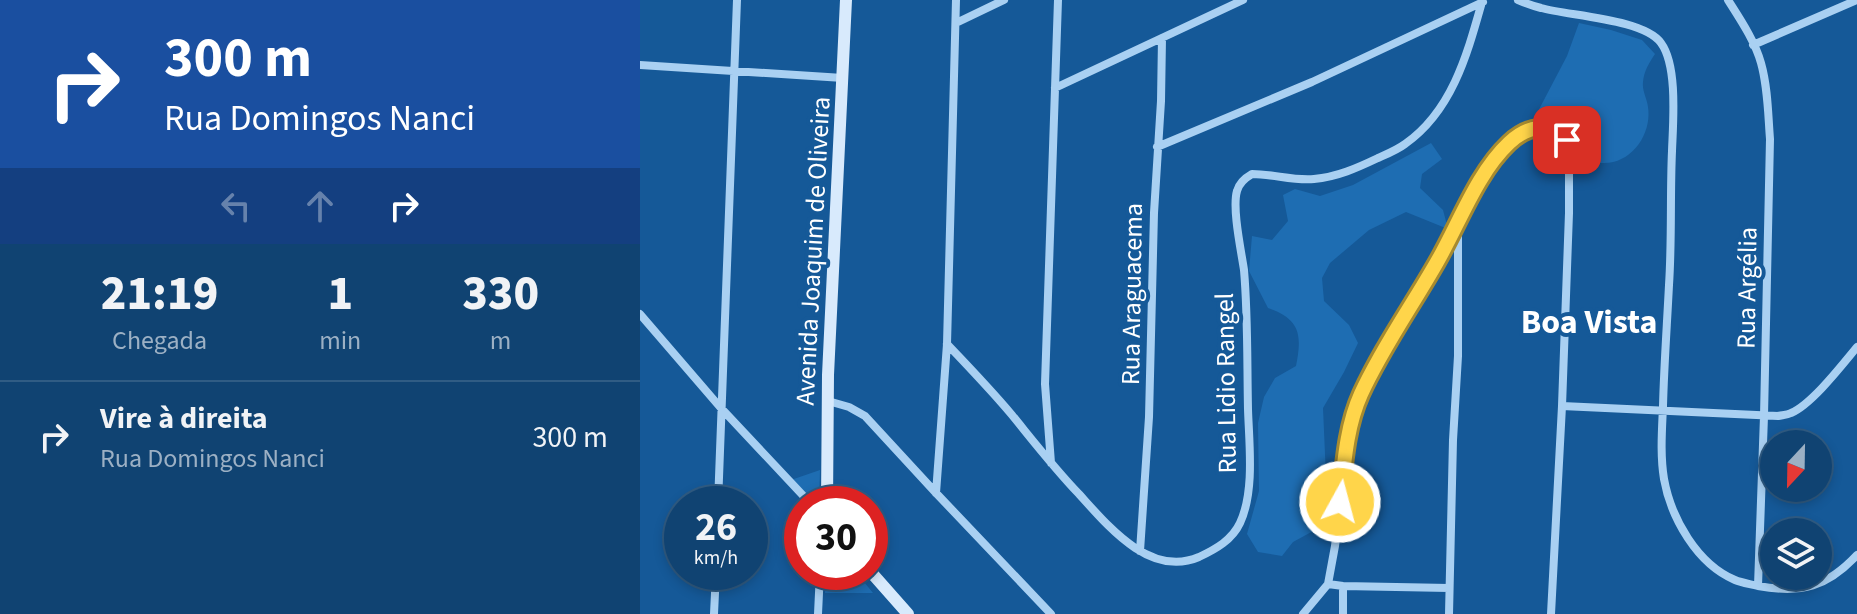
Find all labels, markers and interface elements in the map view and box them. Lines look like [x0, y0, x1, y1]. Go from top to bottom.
text: 300 m [164, 19, 312, 98]
icon: right [32, 32, 136, 136]
text: Rua Domingos Nanci [164, 93, 475, 144]
street label: Avenida Joaquim de Oliveira [786, 96, 840, 406]
pin [1533, 106, 1601, 174]
icon: arrive [1545, 118, 1589, 162]
icon: left [214, 184, 258, 228]
icon: ahead [298, 184, 342, 228]
icon: right [382, 184, 426, 228]
street label: Rua Araguacema [1112, 203, 1152, 385]
street label: Rua Argélia [1727, 227, 1767, 349]
text: 21:19 [101, 260, 218, 328]
text: 1 [327, 260, 353, 328]
text: 330 [462, 260, 539, 328]
street label: Rua Lidio Rangel [1206, 292, 1246, 474]
district label: Boa Vista [1521, 298, 1657, 347]
text: Chegada [112, 322, 207, 359]
text: min [319, 322, 361, 359]
text: m [490, 322, 511, 359]
text: Vire à direita [100, 397, 268, 440]
icon: right [32, 415, 76, 459]
text: 300 m [532, 416, 608, 459]
north arrow [1760, 430, 1832, 502]
map controls [1760, 430, 1832, 590]
text: Rua Domingos Nanci [100, 440, 325, 477]
position arrow [1298, 460, 1382, 544]
speed limit sign: 30 [784, 486, 888, 590]
text: 26 [695, 499, 737, 556]
button: layers [1760, 518, 1832, 590]
text: km/h [694, 544, 738, 572]

